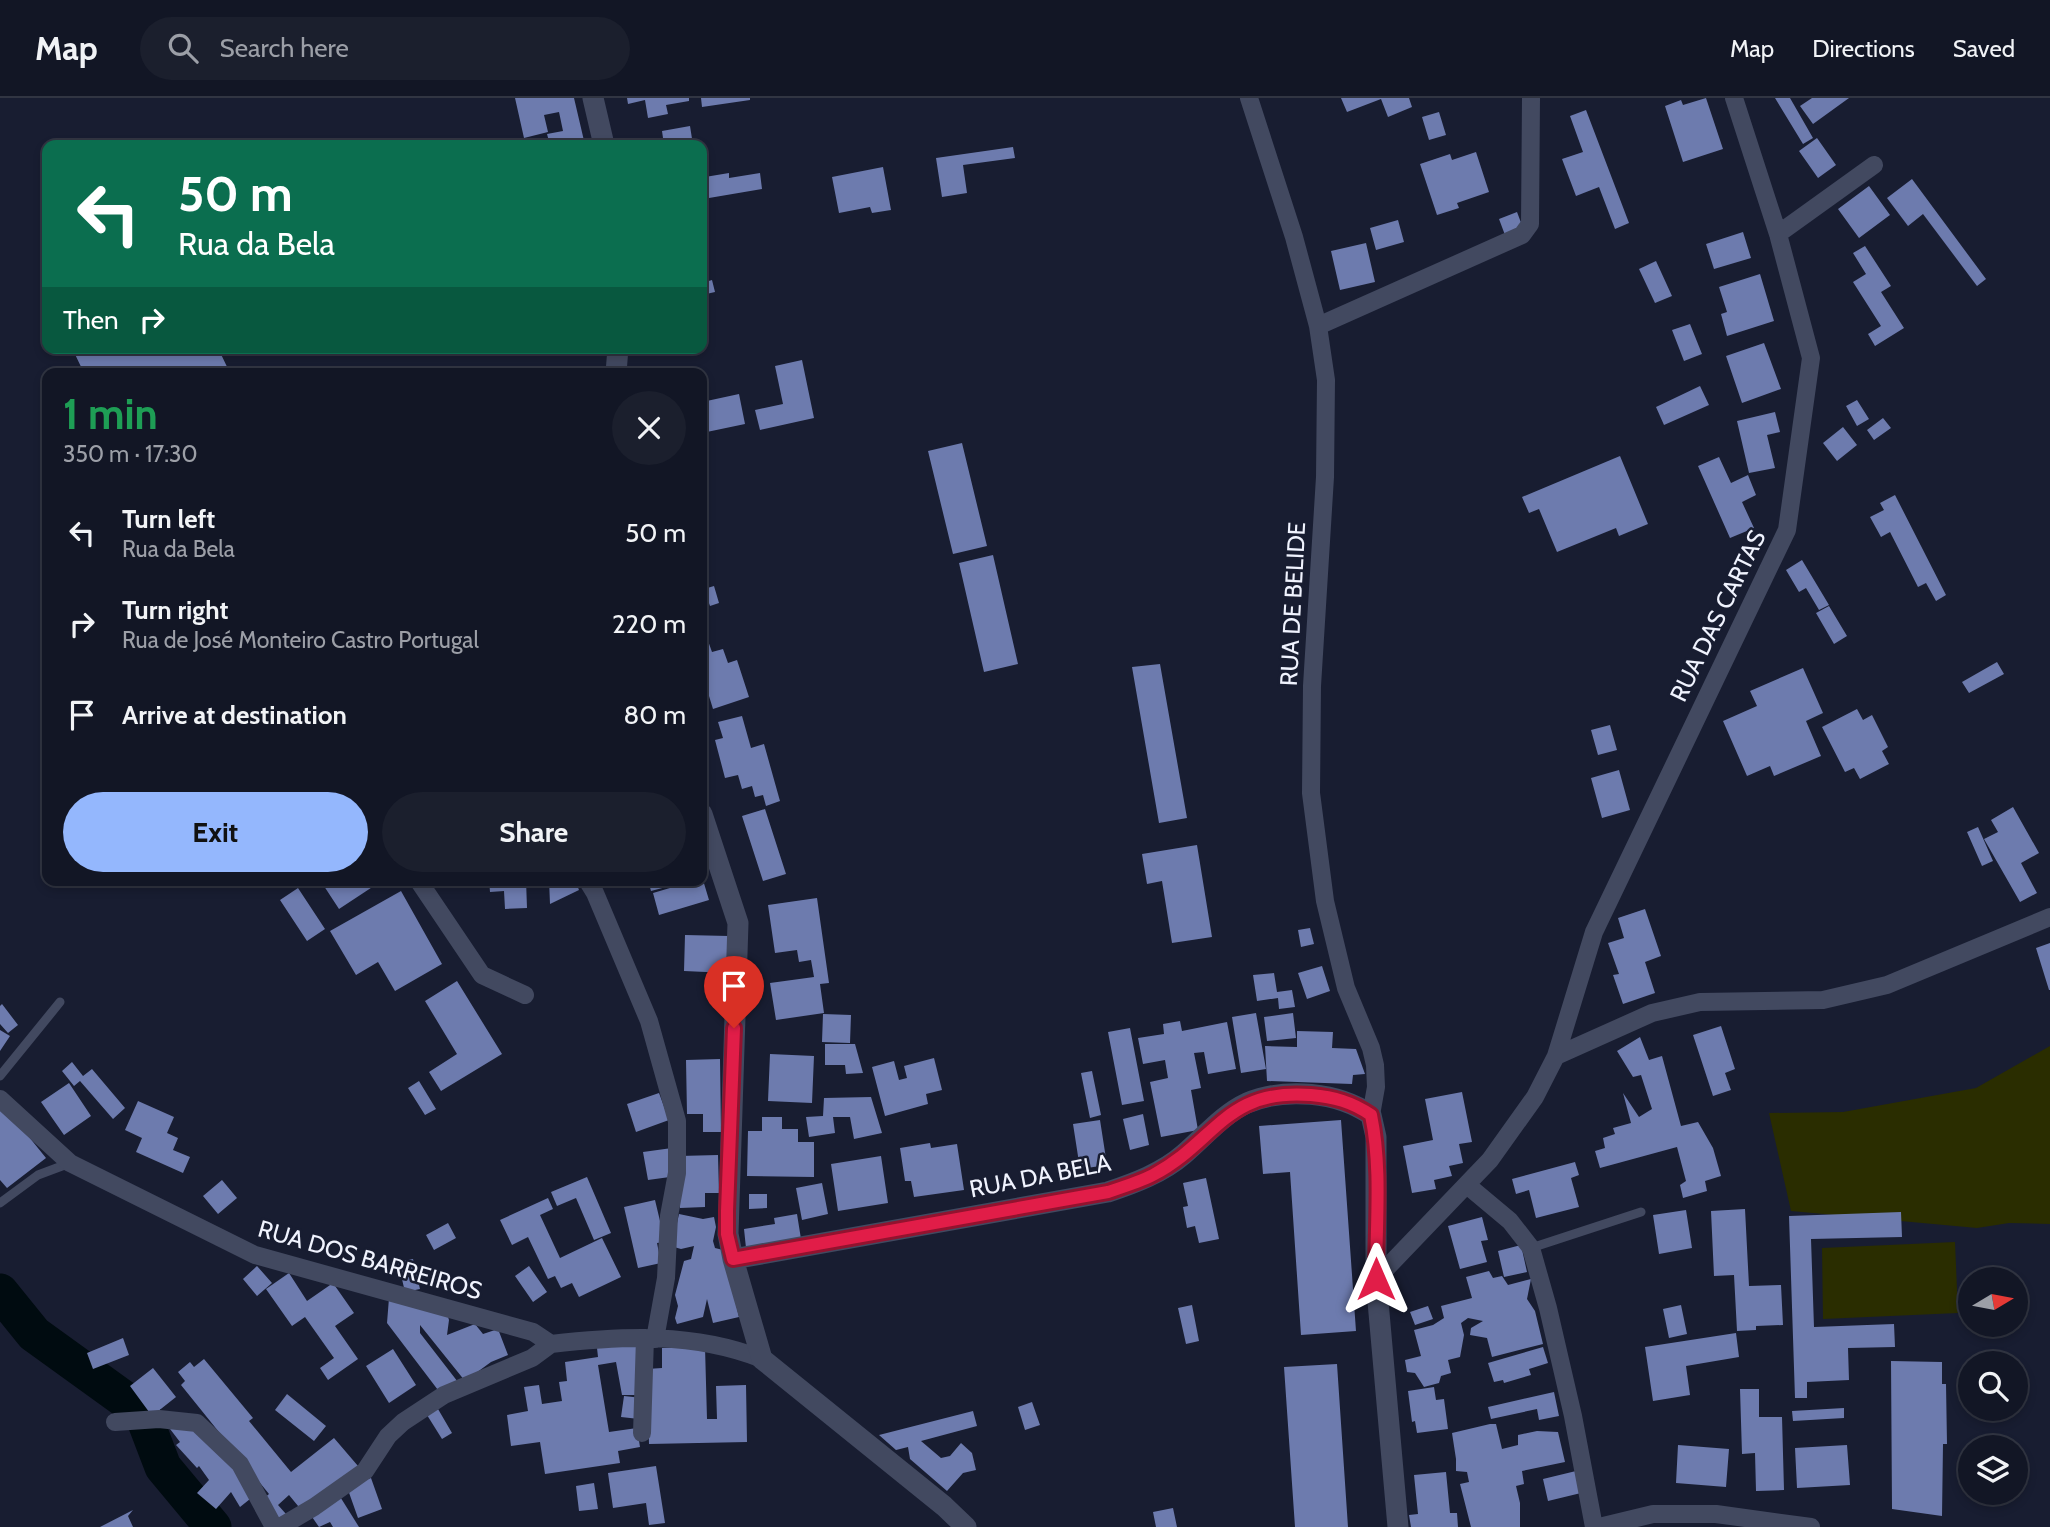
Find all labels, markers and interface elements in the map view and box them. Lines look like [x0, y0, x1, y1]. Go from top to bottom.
search box [140, 17, 630, 80]
text: Map [35, 28, 98, 68]
icon: search [164, 29, 202, 67]
text: Search here [220, 32, 349, 64]
text: Map [1730, 34, 1774, 63]
text: Directions [1812, 34, 1915, 63]
text: Saved [1953, 34, 2015, 63]
text: 50 m [178, 164, 293, 223]
icon: left [63, 168, 154, 259]
text: Rua da Bela [178, 224, 335, 263]
icon: right [133, 301, 171, 339]
text: Then [63, 304, 119, 336]
text: 1 min [63, 388, 158, 440]
button: close [612, 391, 686, 465]
text: 350 m · 17:30 [63, 440, 197, 468]
text: Turn left [122, 503, 215, 535]
icon: left [63, 514, 101, 552]
text: 50 m [625, 517, 686, 549]
street label: RUA DE BELIDE [1274, 521, 1311, 687]
street label: RUA DAS CARTAS [1664, 525, 1772, 706]
text: Rua da Bela [122, 535, 235, 563]
text: Turn right [122, 594, 228, 626]
icon: right [63, 605, 101, 643]
text: 220 m [612, 608, 686, 640]
text: Rua de José Monteiro Castro Portugal [122, 626, 479, 654]
icon: arrive [63, 696, 101, 734]
text: Arrive at destination [122, 699, 347, 731]
text: 80 m [623, 699, 686, 731]
button: Exit [63, 792, 368, 872]
button: Share [382, 792, 686, 872]
pin [704, 956, 764, 1028]
icon: arrive [715, 967, 753, 1005]
street label: RUA DA BELA [967, 1148, 1113, 1203]
street label: RUA DOS BARREIROS [255, 1214, 485, 1305]
position arrow [1339, 1242, 1413, 1316]
north arrow [1958, 1267, 2028, 1337]
map controls [1958, 1267, 2028, 1505]
button: search [1958, 1351, 2028, 1421]
button: layers [1958, 1435, 2028, 1505]

